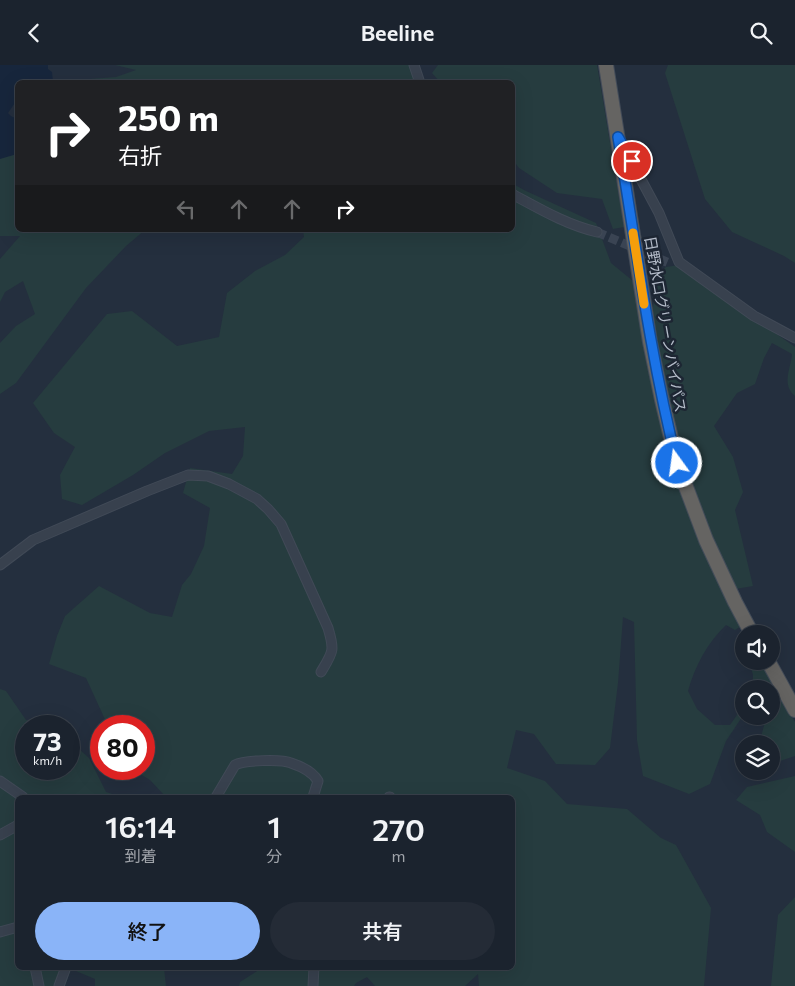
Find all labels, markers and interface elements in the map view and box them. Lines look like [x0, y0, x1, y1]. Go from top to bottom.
icon: back [20, 19, 48, 47]
text: Beeline [361, 19, 434, 46]
icon: search [747, 19, 775, 47]
text: 250 m [118, 95, 219, 138]
icon: right [35, 100, 100, 165]
pin [611, 140, 653, 182]
text: 右折 [118, 142, 162, 169]
icon: arrive [618, 147, 646, 175]
icon: left [172, 195, 200, 223]
icon: ahead [225, 195, 253, 223]
icon: ahead [278, 195, 306, 223]
icon: right [331, 195, 359, 223]
street label: 日野水口グリーンバイパス [642, 234, 690, 414]
position arrow [650, 436, 702, 488]
map controls [735, 625, 780, 780]
button: sound [735, 625, 780, 670]
button: search [735, 680, 780, 725]
speed limit sign: 80 [90, 715, 155, 780]
text: 73 [33, 726, 62, 756]
button: layers [735, 735, 780, 780]
text: km/h [33, 753, 62, 767]
text: 16:14 [105, 807, 176, 844]
text: 1 [267, 807, 281, 844]
text: 270 [372, 810, 425, 847]
text: 到着 [125, 846, 157, 865]
text: 分 [266, 846, 282, 865]
text: m [392, 846, 406, 865]
button: 終了 [35, 902, 260, 960]
button: 共有 [270, 902, 495, 960]

